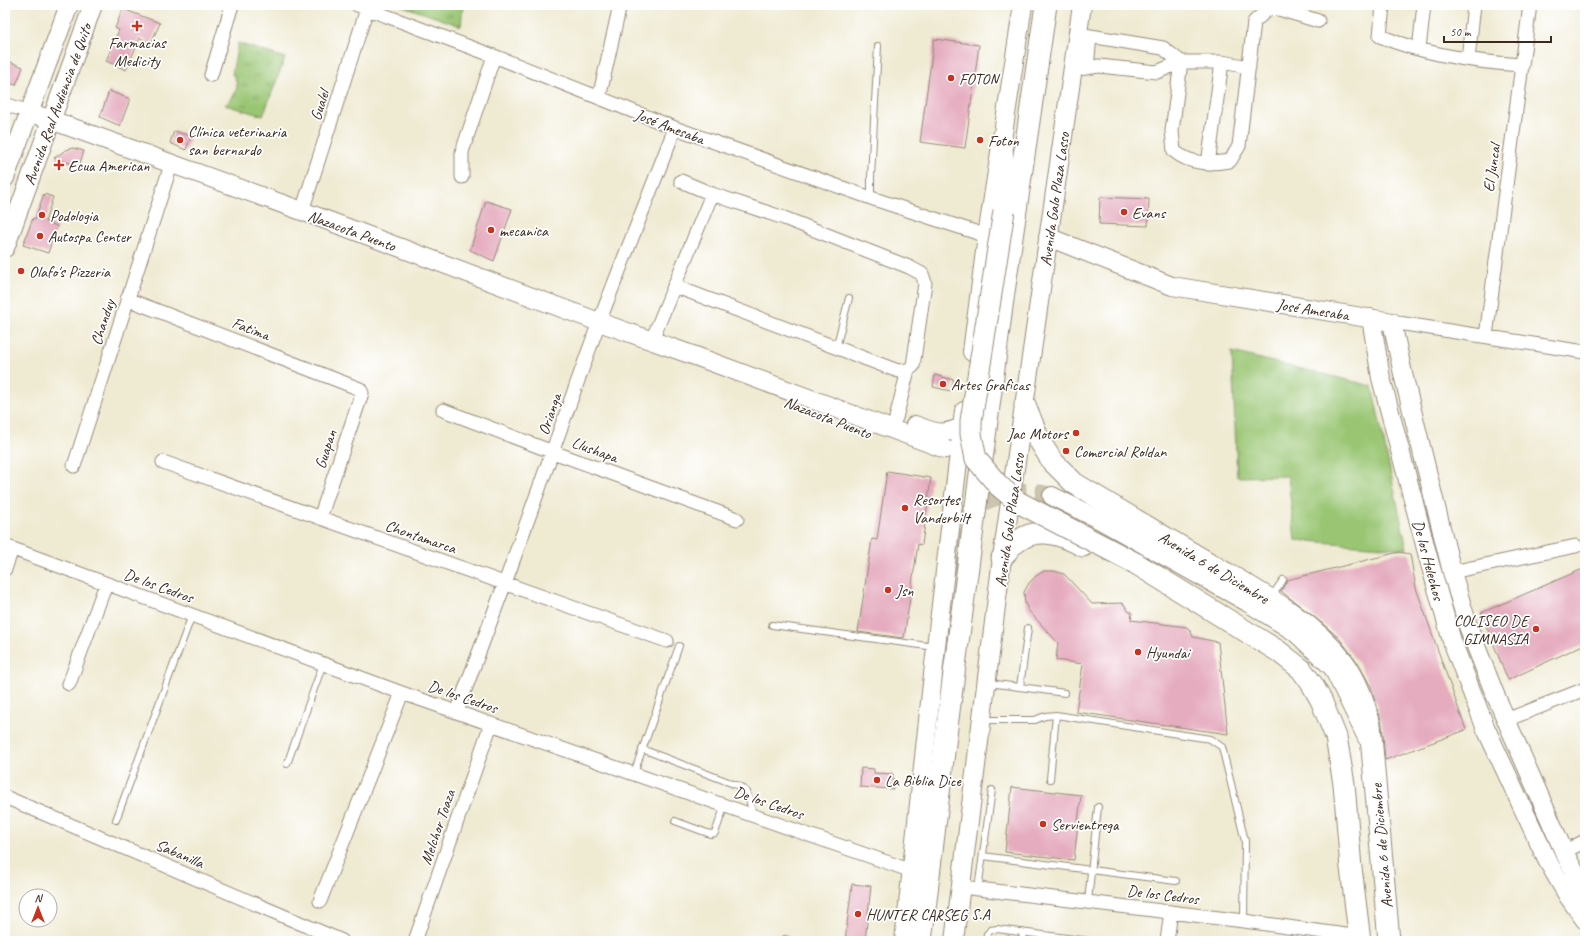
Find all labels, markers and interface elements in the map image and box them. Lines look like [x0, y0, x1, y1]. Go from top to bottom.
scale bar [1444, 18, 1551, 44]
street label: Avenida Real Audiencia de Quito [19, 19, 97, 188]
marker: Farmacias Medicity [132, 21, 142, 31]
text: 50 m [1450, 24, 1472, 40]
place label: Farmacias Medicity [108, 33, 167, 71]
place label: FOTON [959, 69, 1001, 89]
marker: FOTON [946, 73, 956, 83]
street label: Gualel [306, 84, 335, 123]
street label: José Amesaba [631, 104, 708, 150]
place label: Clínica veterinaria san bernardo [188, 122, 288, 160]
street label: Avenida Galo Plaza Lasso [1036, 130, 1074, 267]
place label: Foton [988, 131, 1020, 151]
marker: Clínica veterinaria san bernardo [175, 135, 185, 145]
marker: Foton [975, 135, 985, 145]
street label: El Juncal [1479, 140, 1506, 193]
place label: Ecua American [68, 156, 150, 176]
marker: Ecua American [53, 159, 65, 171]
place label: Evans [1132, 203, 1167, 223]
place label: Podologia [50, 206, 100, 226]
street label: Nazacota Puento [305, 206, 400, 257]
marker: Evans [1119, 207, 1129, 217]
marker: Podologia [37, 210, 47, 220]
place label: mecanica [499, 221, 549, 241]
marker: mecanica [486, 225, 496, 235]
place label: Autospa Center [48, 227, 132, 247]
marker: Autospa Center [35, 231, 45, 241]
place label: Olafo's Pizzeria [29, 262, 111, 282]
marker: Olafo's Pizzeria [16, 266, 26, 276]
street label: José Amesaba [1274, 294, 1352, 326]
street label: Chanduy [86, 295, 120, 348]
street label: Fatima [229, 313, 273, 346]
place label: Artes Graficas [951, 375, 1031, 395]
marker: Artes Graficas [938, 379, 948, 389]
street label: Orianga [534, 390, 567, 438]
street label: Nazacota Puento [781, 392, 875, 444]
place label: Jac Motors [1006, 424, 1070, 444]
street label: Guapan [310, 426, 342, 471]
marker: Jac Motors [1071, 428, 1081, 438]
street label: Llushapa [569, 432, 622, 468]
place label: Comercial Roldan [1074, 442, 1167, 462]
marker: Comercial Roldan [1061, 446, 1071, 456]
street label: Avenida Galo Plaza Lasso [991, 451, 1029, 588]
place label: Resortes Vanderbilt [913, 490, 972, 528]
marker: Resortes Vanderbilt [900, 503, 910, 513]
street label: Chontamarca [383, 515, 460, 559]
street label: De los Helechos [1408, 518, 1449, 604]
street label: Avenida 6 de Diciembre [1155, 527, 1274, 609]
street label: De los Cedros [121, 564, 197, 608]
place label: Jsn [895, 581, 914, 601]
marker: Jsn [883, 585, 893, 595]
place label: COLISEO DE GIMNASIA [1454, 611, 1530, 649]
marker: COLISEO DE GIMNASIA [1531, 624, 1541, 634]
place label: Hyundai [1146, 643, 1191, 663]
marker: Hyundai [1133, 647, 1143, 657]
street label: De los Cedros [425, 676, 501, 719]
place label: La Biblia Dice [885, 771, 963, 791]
marker: La Biblia Dice [872, 775, 882, 785]
street label: Avenida 6 de Diciembre [1366, 781, 1397, 909]
street label: De los Cedros [731, 782, 807, 825]
street label: Melchor Toaza [416, 786, 461, 867]
place label: Servientrega [1051, 815, 1120, 835]
marker: Servientrega [1038, 819, 1048, 829]
street label: Sabanilla [152, 835, 208, 873]
street label: De los Cedros [1126, 881, 1201, 909]
north arrow [18, 888, 58, 928]
text: N [35, 891, 44, 905]
place label: HUNTER CARSEG S.A [866, 905, 991, 925]
marker: HUNTER CARSEG S.A [853, 909, 863, 919]

